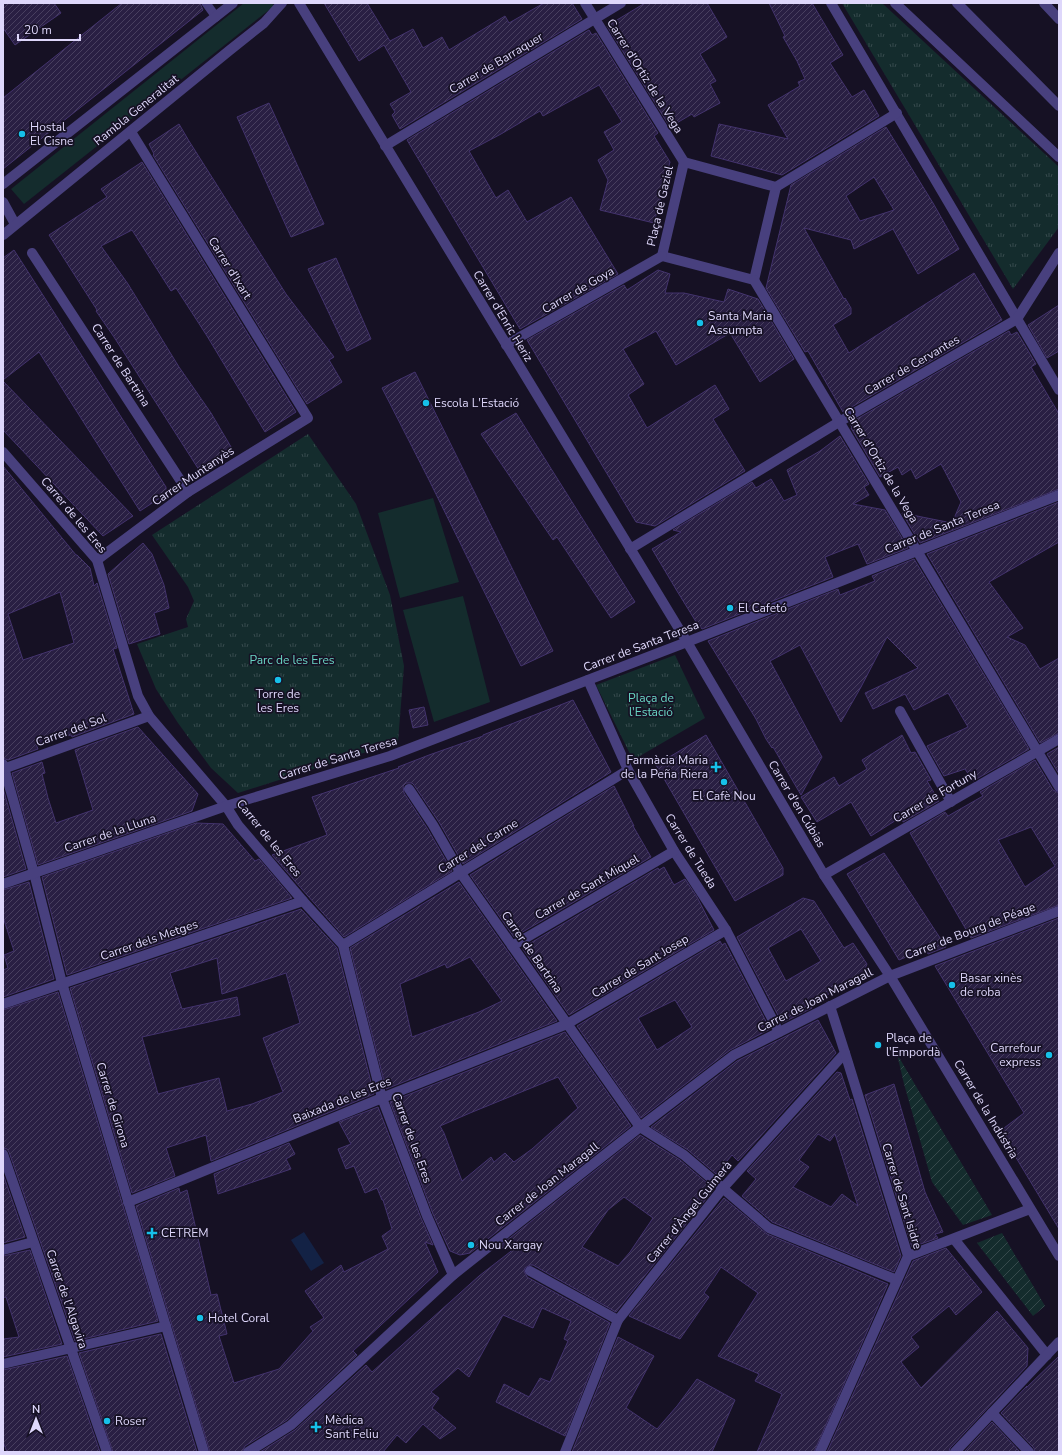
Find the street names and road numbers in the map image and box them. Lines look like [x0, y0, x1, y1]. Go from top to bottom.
street label: Carrer d'Ortiz de la Vega [603, 16, 687, 136]
street label: Carrer de Barraquer [446, 28, 546, 97]
street label: Rambla Generalitat [90, 70, 182, 149]
street label: Plaça de Gaziel [643, 164, 677, 248]
street label: Carrer d'Ixart [204, 234, 256, 303]
street label: Carrer de Goya [539, 263, 617, 317]
street label: Carrer d'Enric Heriz [469, 267, 537, 365]
street label: Carrer de Bartrina [88, 320, 154, 410]
street label: Carrer de Cervantes [862, 331, 963, 399]
street label: Carrer d'Ortiz de la Vega [840, 404, 922, 526]
street label: Carrer Muntanyès [149, 442, 237, 509]
street label: Carrer de les Eres [37, 473, 111, 557]
street label: Carrer de Santa Teresa [882, 497, 1002, 557]
street label: Carrer de Santa Teresa [581, 617, 701, 675]
street label: Carrer del Sol [33, 710, 109, 750]
street label: Carrer de Santa Teresa [277, 732, 399, 784]
street label: Carrer d'en Cúbias [765, 757, 829, 851]
street label: Carrer de Fortuny [890, 765, 981, 827]
street label: Carrer de les Eres [233, 796, 305, 880]
street label: Carrer de la Lluna [62, 810, 158, 856]
street label: Carrer de Tueda [661, 810, 721, 892]
street label: Carrer del Carme [435, 815, 521, 877]
street label: Carrer de Sant Miquel [532, 850, 642, 923]
street label: Carrer de Bourg de Péage [902, 899, 1038, 963]
street label: Carrer de Bartrina [498, 908, 566, 996]
street label: Carrer dels Metges [98, 916, 200, 964]
street label: Carrer de Sant Josep [589, 931, 691, 1001]
street label: Carrer de Joan Maragall [755, 964, 876, 1036]
street label: Carrer de la Indústria [950, 1056, 1022, 1162]
street label: Carrer de Girona [92, 1060, 134, 1150]
street label: Baixada de les Eres [290, 1073, 394, 1127]
street label: Carrer de les Eres [388, 1091, 436, 1186]
street label: Carrer de Joan Maragall [492, 1138, 603, 1230]
street label: Carrer de Sant Isidre [878, 1141, 926, 1251]
street label: Carrer d'Àngel Guimerà [643, 1158, 735, 1266]
street label: Carrer de l'Algavira [43, 1247, 91, 1351]

